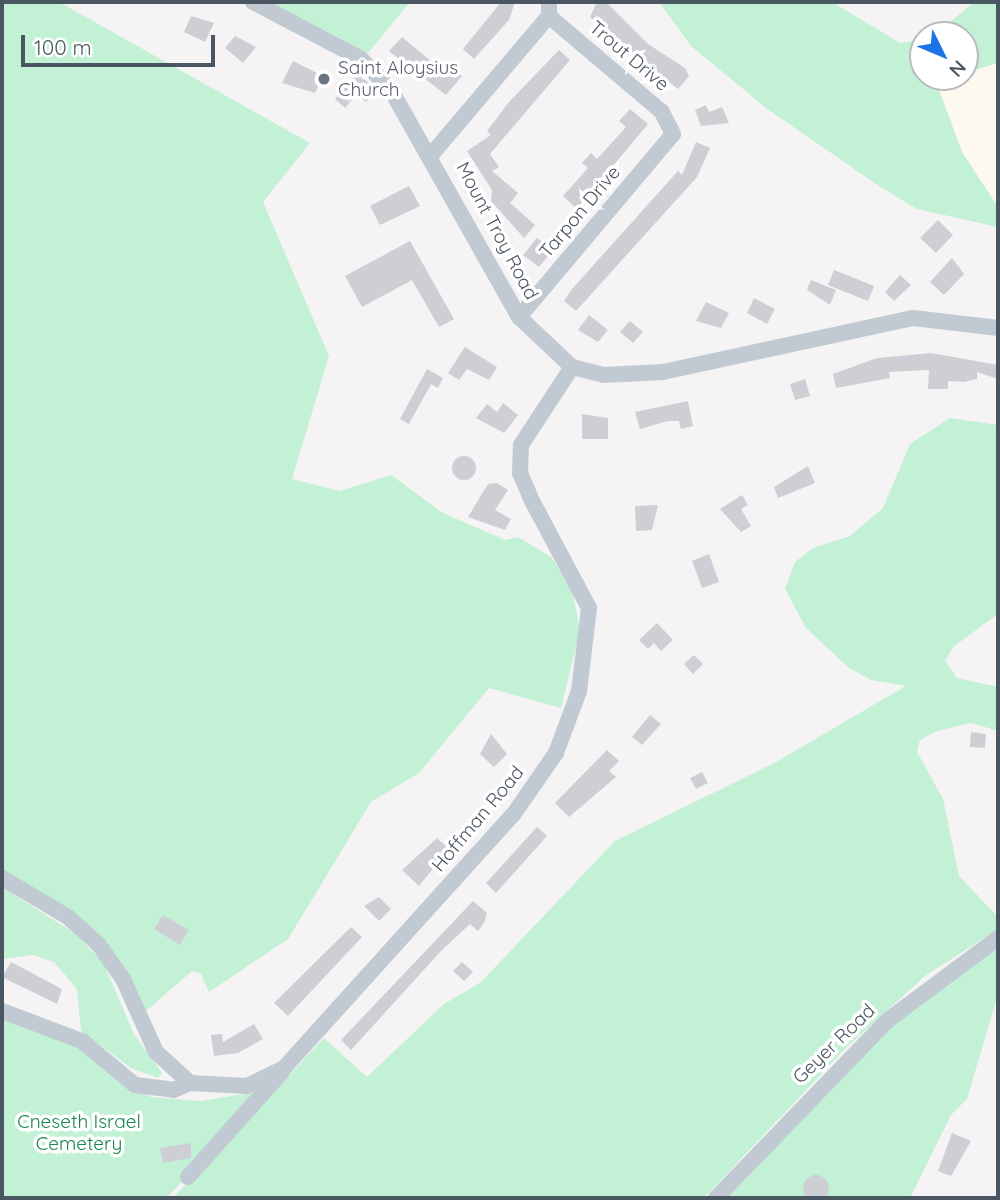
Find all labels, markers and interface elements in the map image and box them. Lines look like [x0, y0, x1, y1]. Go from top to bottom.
street label: Trout Drive [585, 16, 673, 96]
scale bar [24, 21, 219, 65]
north arrow [909, 21, 979, 91]
text: 100 m [34, 34, 92, 60]
text: N [944, 56, 971, 82]
place label: Saint Aloysius Church [338, 57, 458, 101]
marker: Saint Aloysius Church [316, 71, 332, 87]
street label: Mount Troy Road [451, 158, 543, 304]
street label: Tarpon Drive [535, 161, 625, 263]
street label: Hoffman Road [427, 762, 529, 876]
street label: Geyer Road [788, 999, 880, 1089]
park label: Cneseth Israel Cemetery [17, 1111, 141, 1155]

